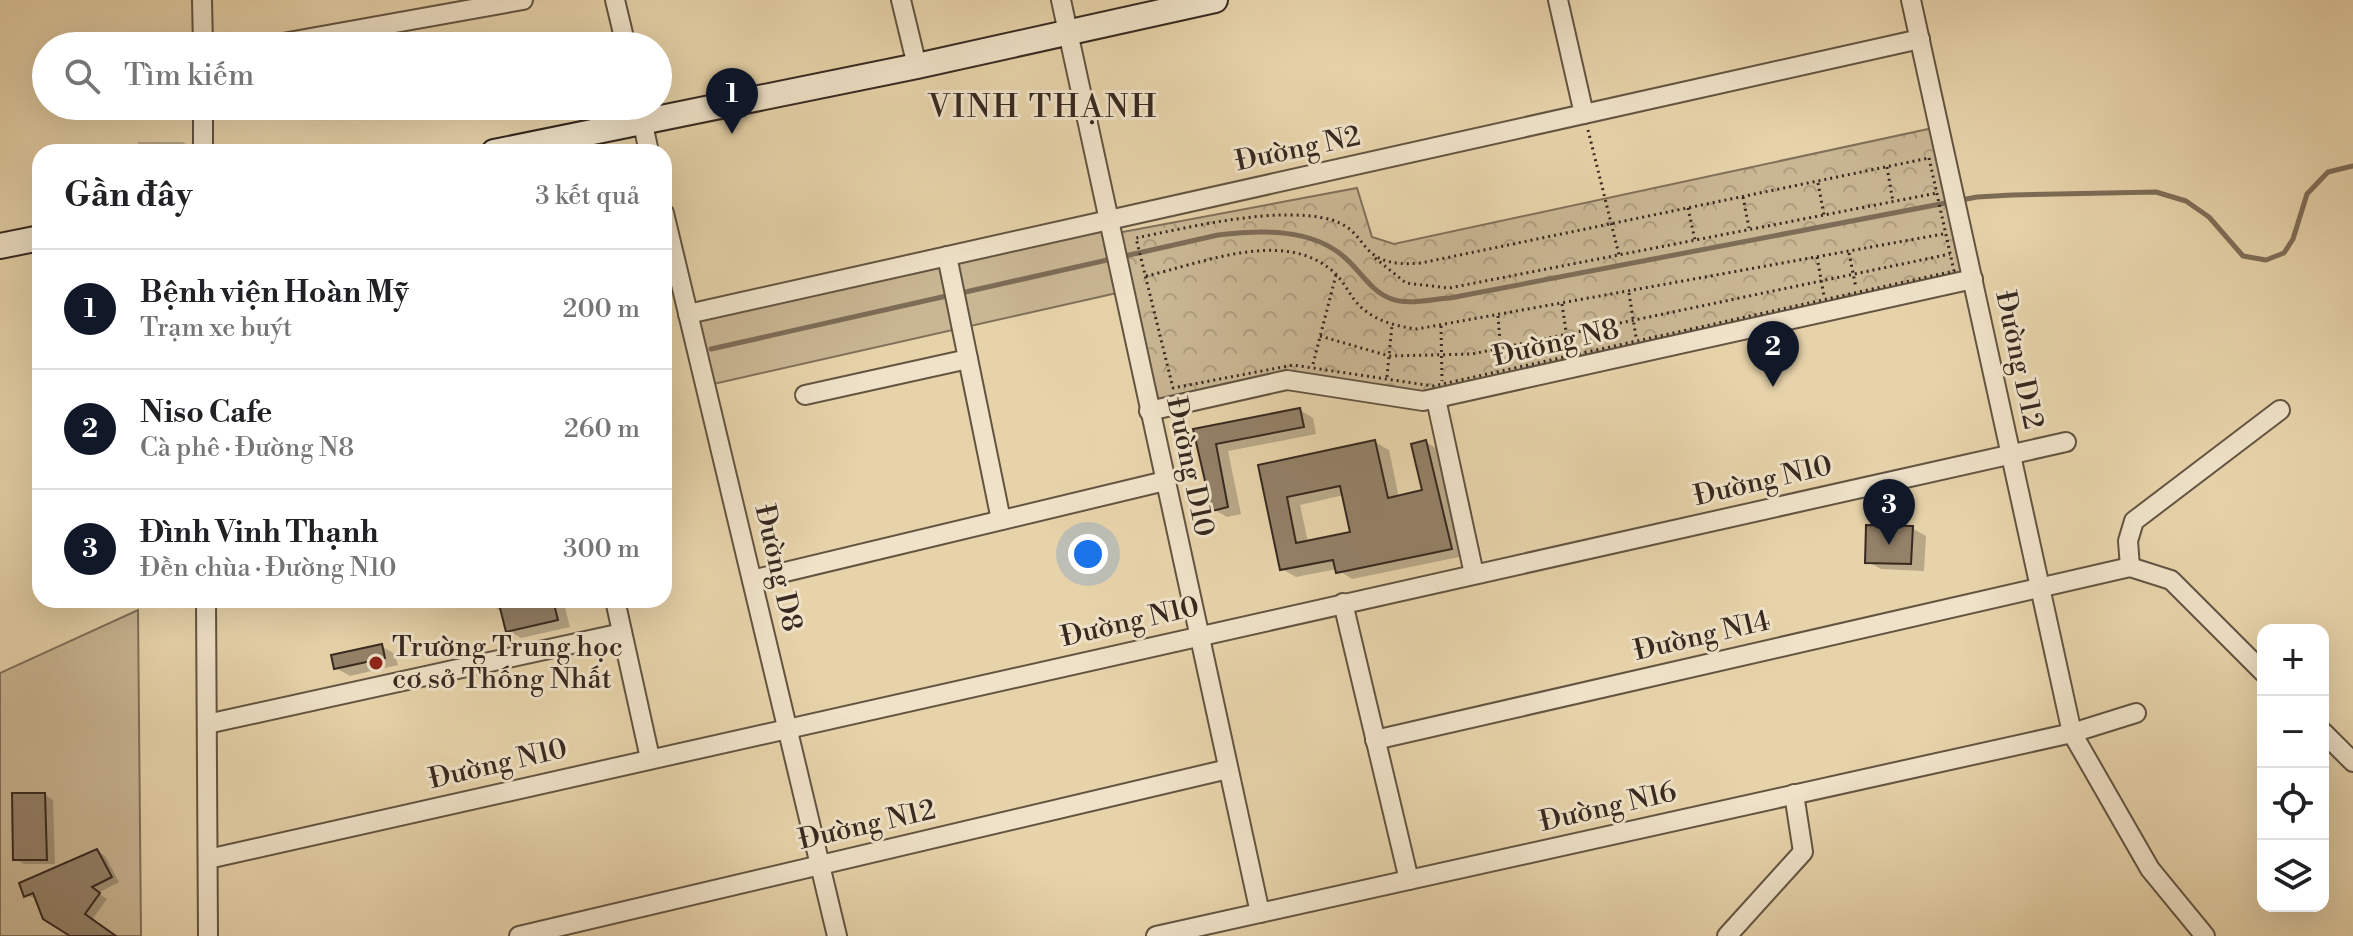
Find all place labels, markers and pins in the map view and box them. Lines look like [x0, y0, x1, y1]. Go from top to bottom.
pin: 1 [706, 68, 758, 134]
pin: 2 [1747, 321, 1799, 387]
pin: 3 [1863, 479, 1915, 545]
place label: Trường Trung học cơ sở Thống Nhất [392, 630, 623, 697]
marker: Trường Trung học cơ sở Thống Nhất [367, 654, 385, 672]

